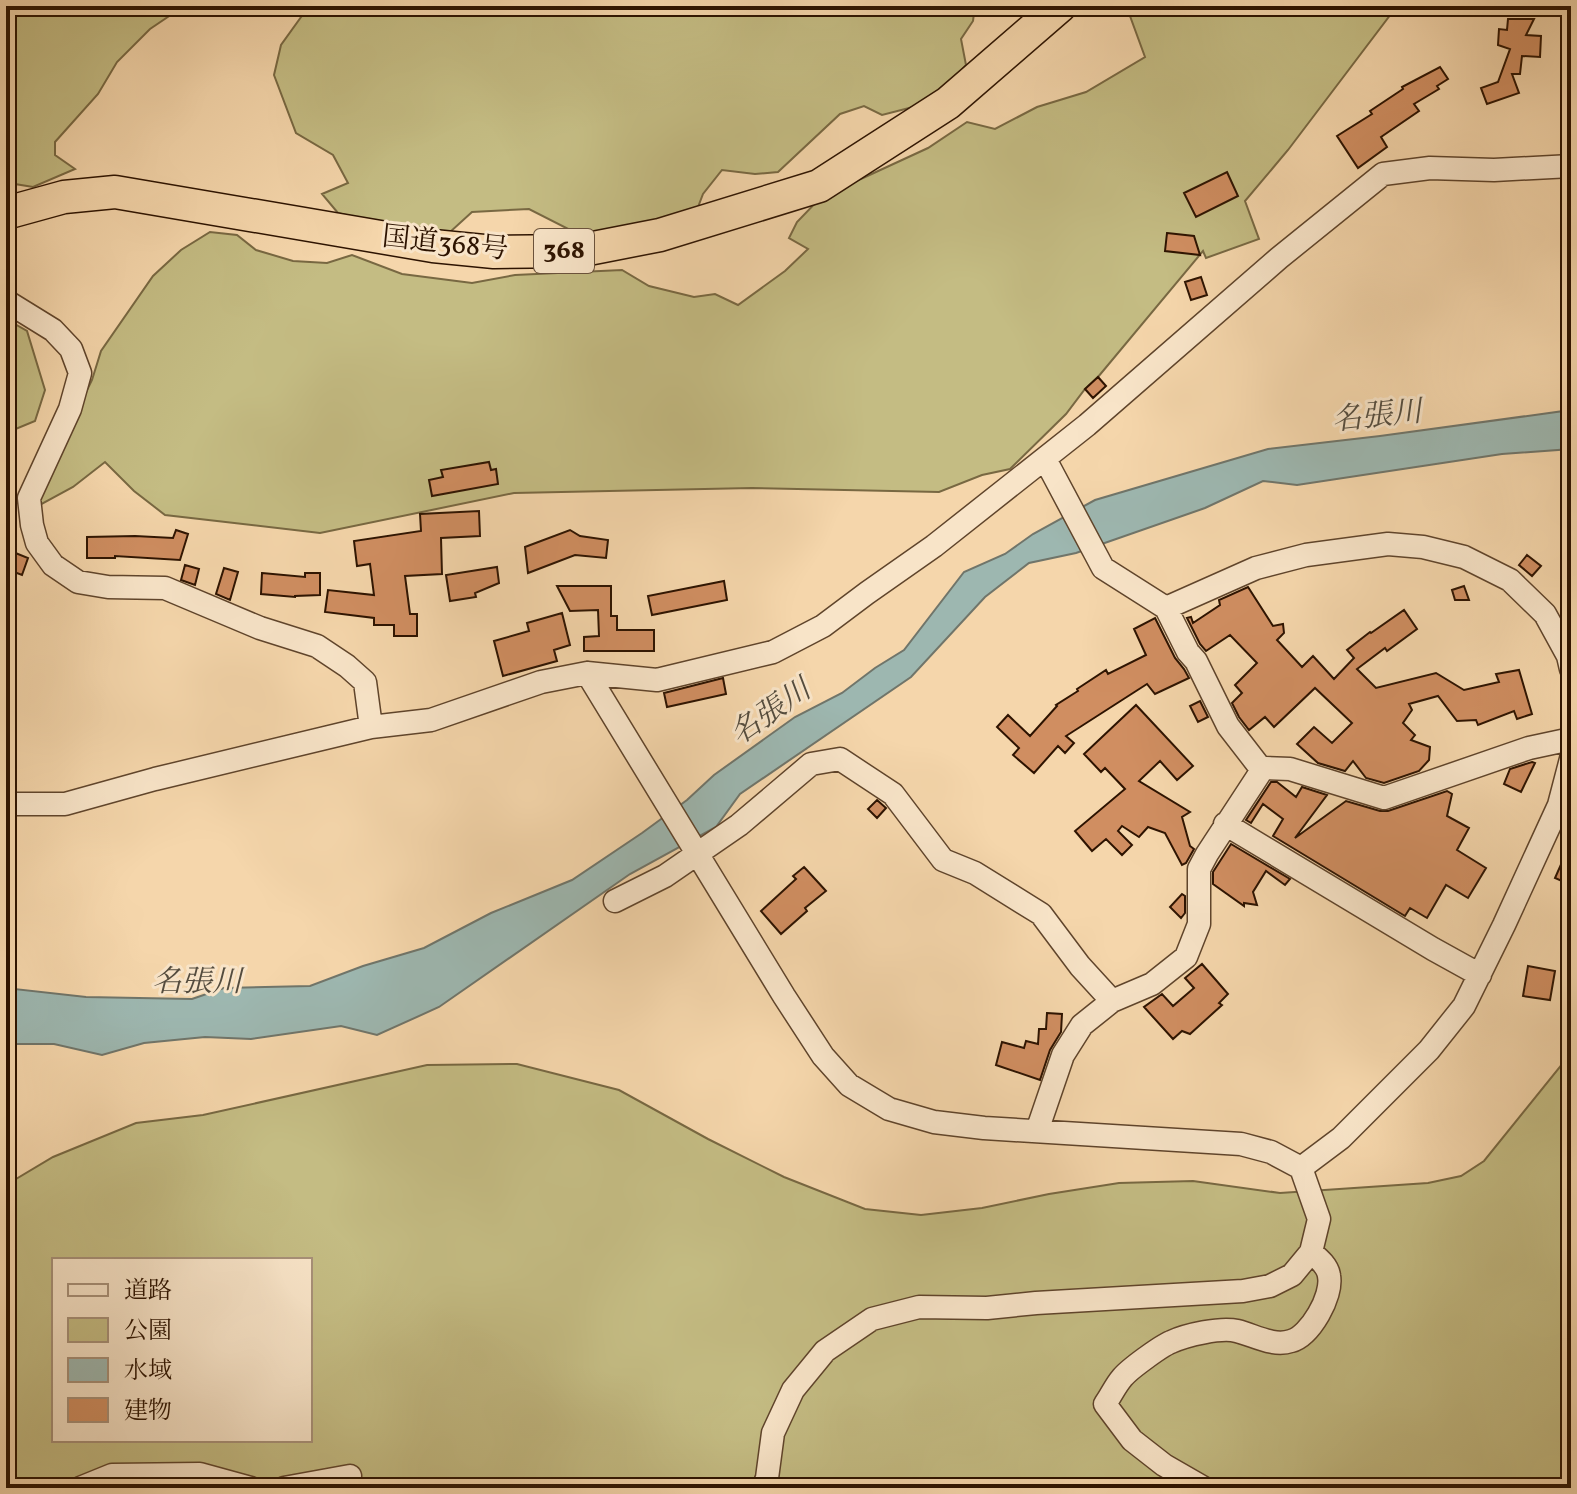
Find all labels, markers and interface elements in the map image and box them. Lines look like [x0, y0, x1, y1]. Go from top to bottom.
street label: 国道368号 [380, 218, 510, 270]
road number: 368 [534, 229, 594, 273]
water label: 名張川 [1330, 391, 1427, 443]
water label: 名張川 [722, 668, 822, 756]
water label: 名張川 [152, 962, 245, 1004]
legend [52, 1258, 312, 1442]
text: 道路 [124, 1275, 172, 1309]
text: 公園 [124, 1315, 172, 1349]
text: 水域 [124, 1355, 172, 1389]
text: 建物 [124, 1395, 172, 1429]

